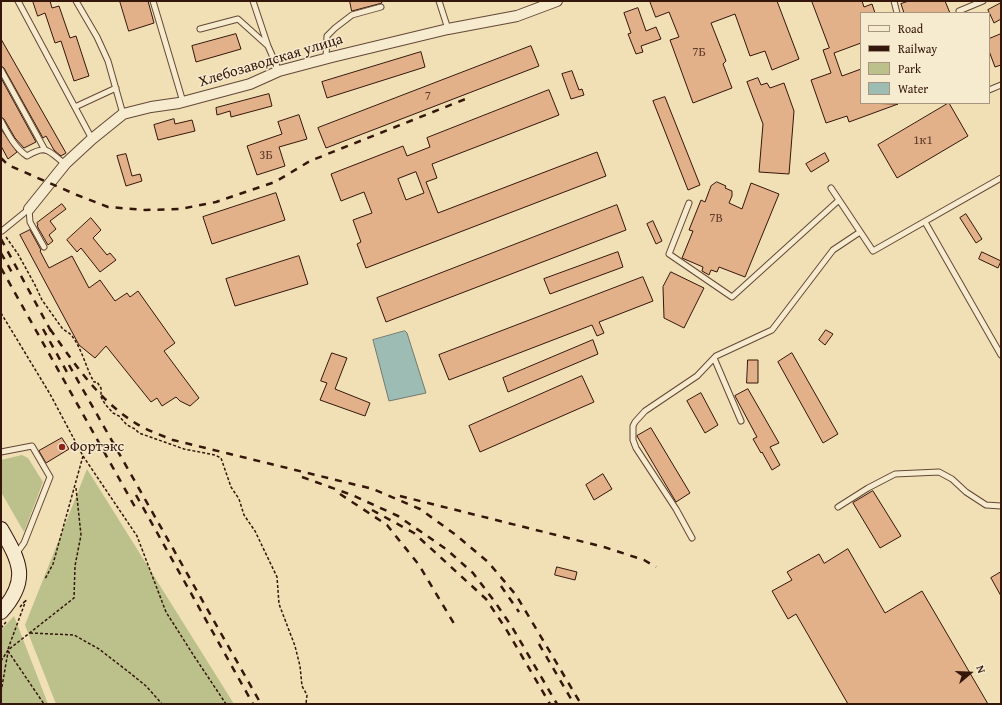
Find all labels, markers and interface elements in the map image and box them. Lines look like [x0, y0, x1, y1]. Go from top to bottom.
legend [860, 12, 990, 104]
text: Road [898, 20, 923, 37]
street label: Хлебозаводская улица [197, 31, 345, 91]
text: Railway [898, 40, 937, 57]
house number: 7Б [692, 45, 706, 61]
text: Park [898, 60, 921, 77]
text: Water [898, 80, 928, 97]
house number: 7 [425, 89, 431, 105]
house number: 1к1 [913, 133, 933, 149]
house number: 3Б [259, 148, 273, 164]
house number: 7В [709, 211, 723, 227]
place label: Фортэкс [70, 438, 124, 456]
marker: Фортэкс [57, 442, 67, 452]
north arrow [950, 653, 990, 693]
text: N [973, 663, 990, 675]

